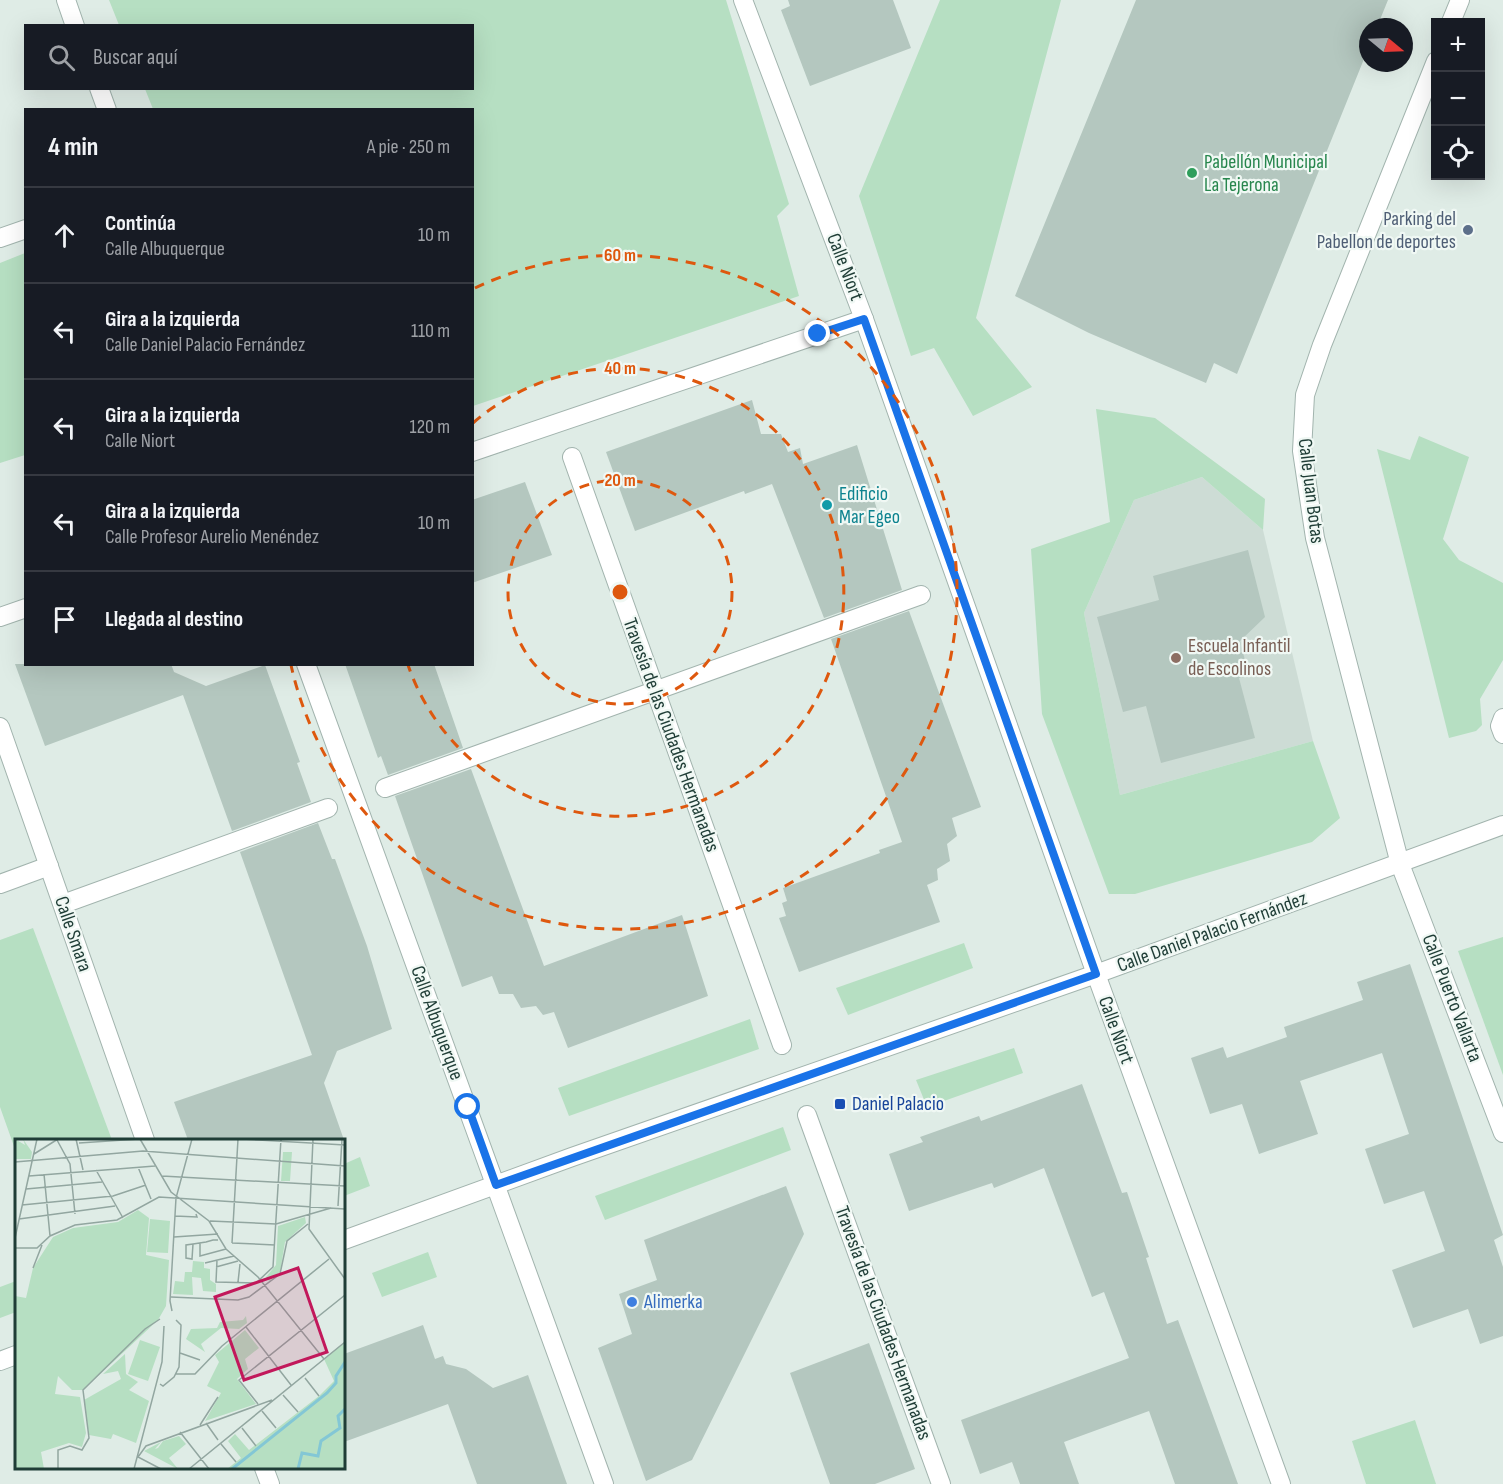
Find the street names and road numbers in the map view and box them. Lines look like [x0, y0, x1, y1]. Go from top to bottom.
street label: Calle Niort [821, 230, 869, 304]
street label: Calle Juan Botas [1293, 437, 1329, 545]
street label: Travesía de las Ciudades Hermanadas [618, 615, 724, 855]
street label: Calle Daniel Palacio Fernández [1114, 886, 1310, 978]
street label: Calle Smara [49, 893, 97, 975]
street label: Calle Puerto Vallarta [1417, 931, 1487, 1065]
street label: Calle Albuquerque [405, 963, 469, 1083]
street label: Calle Niort [1093, 993, 1139, 1067]
street label: Travesía de las Ciudades Hermanadas [830, 1203, 936, 1443]

